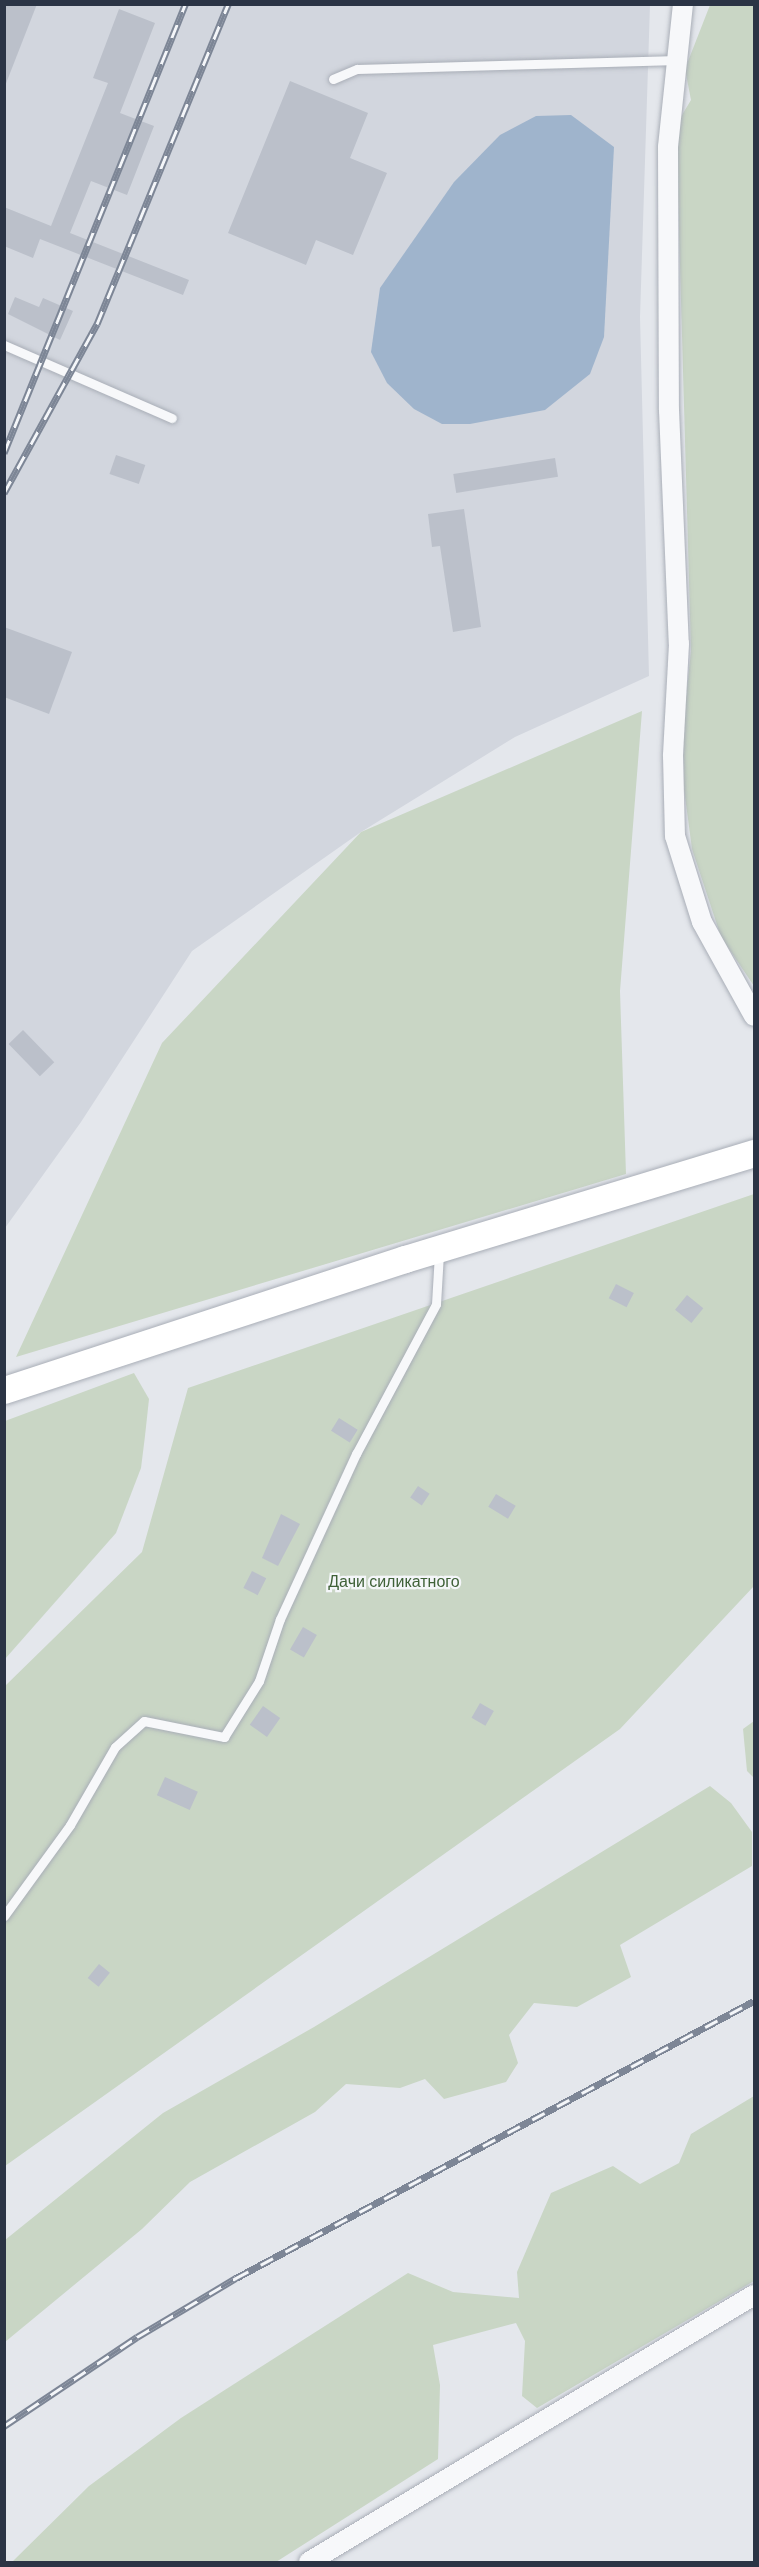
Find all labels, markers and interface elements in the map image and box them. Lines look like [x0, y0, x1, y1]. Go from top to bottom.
park label: Дачи силикатного [328, 1572, 460, 1592]

